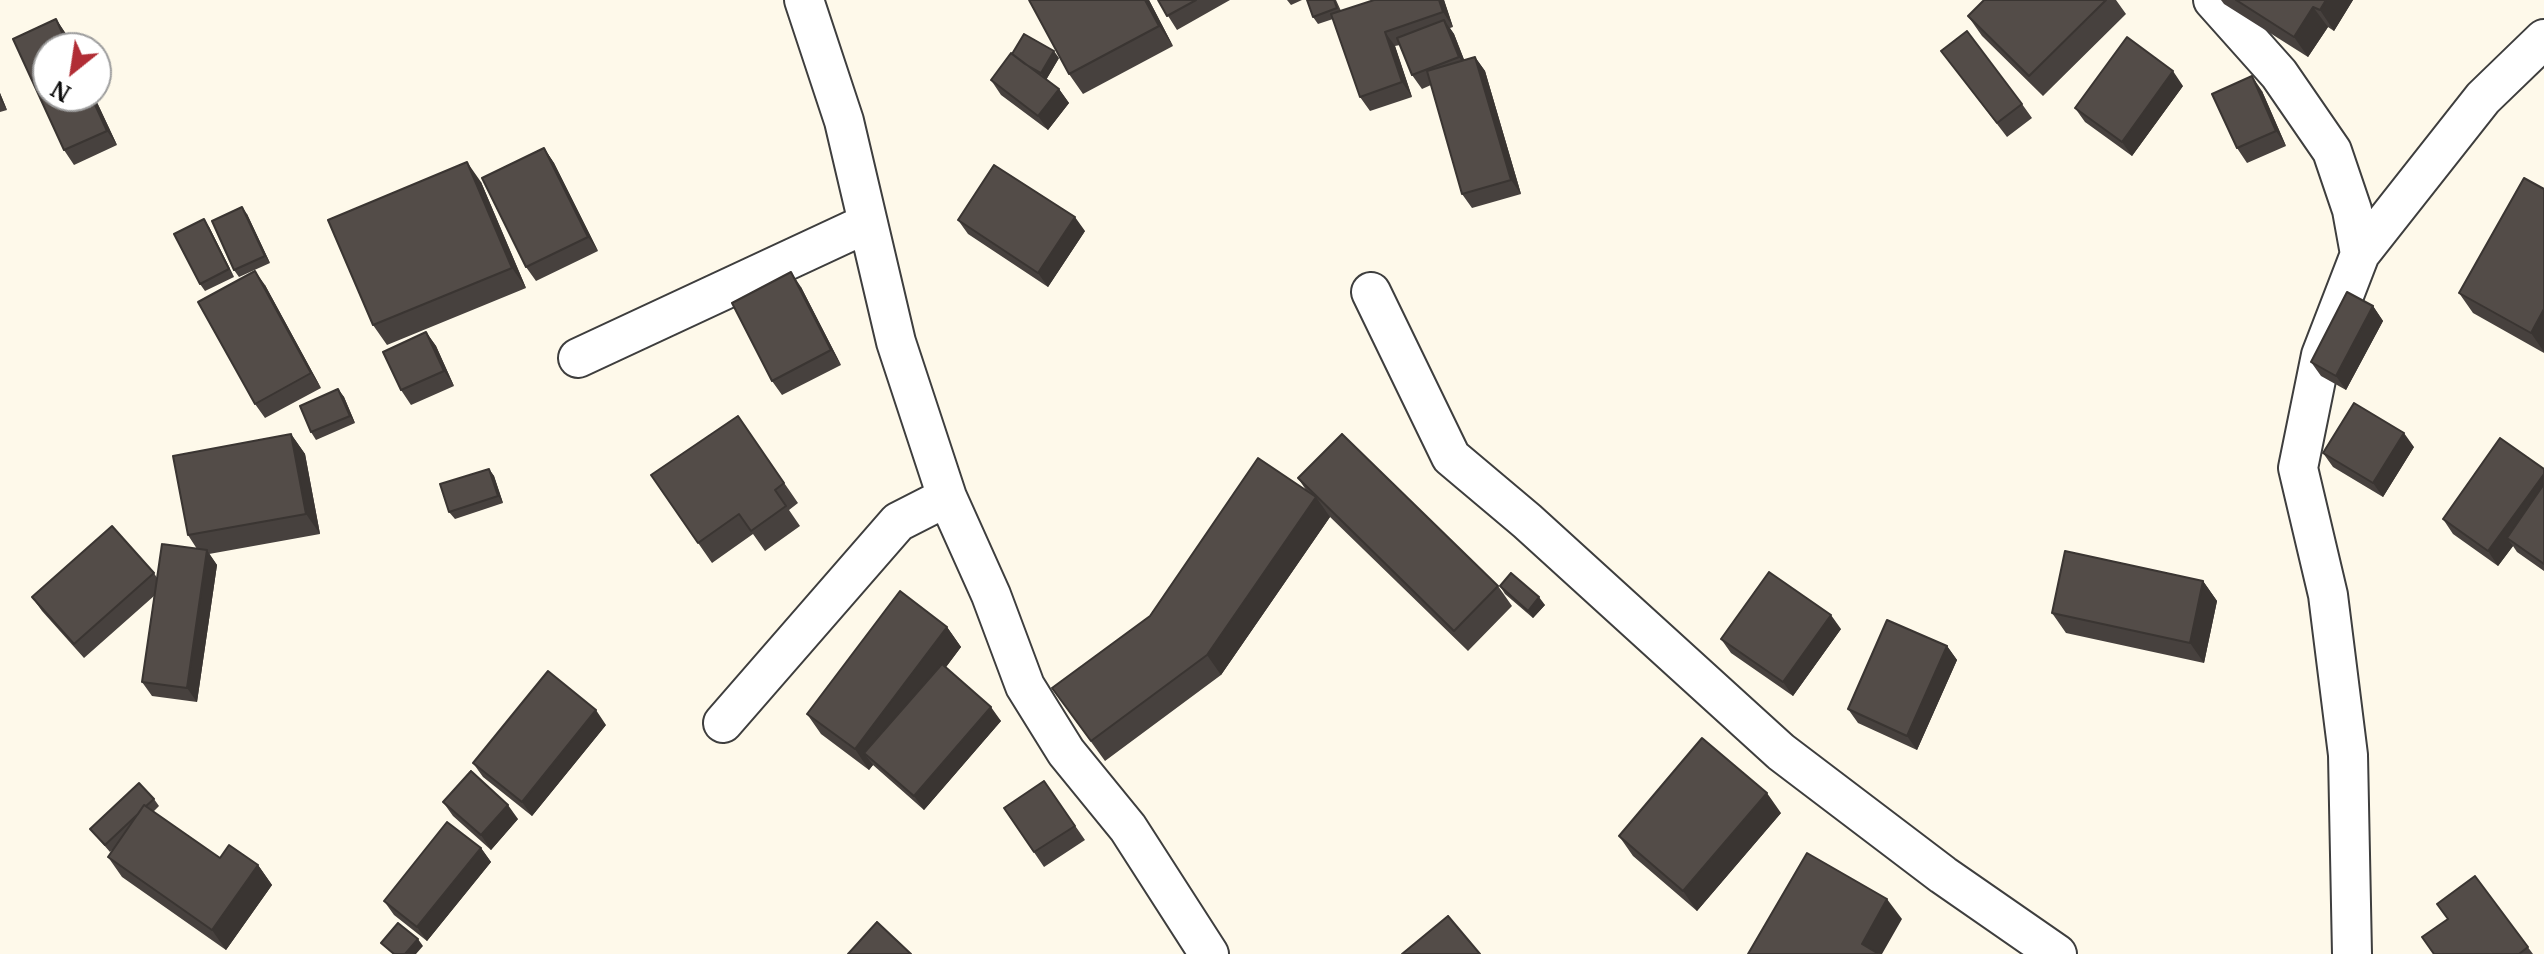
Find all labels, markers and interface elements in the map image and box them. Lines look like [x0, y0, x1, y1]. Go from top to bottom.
north arrow [32, 32, 112, 112]
text: N [46, 75, 76, 108]

